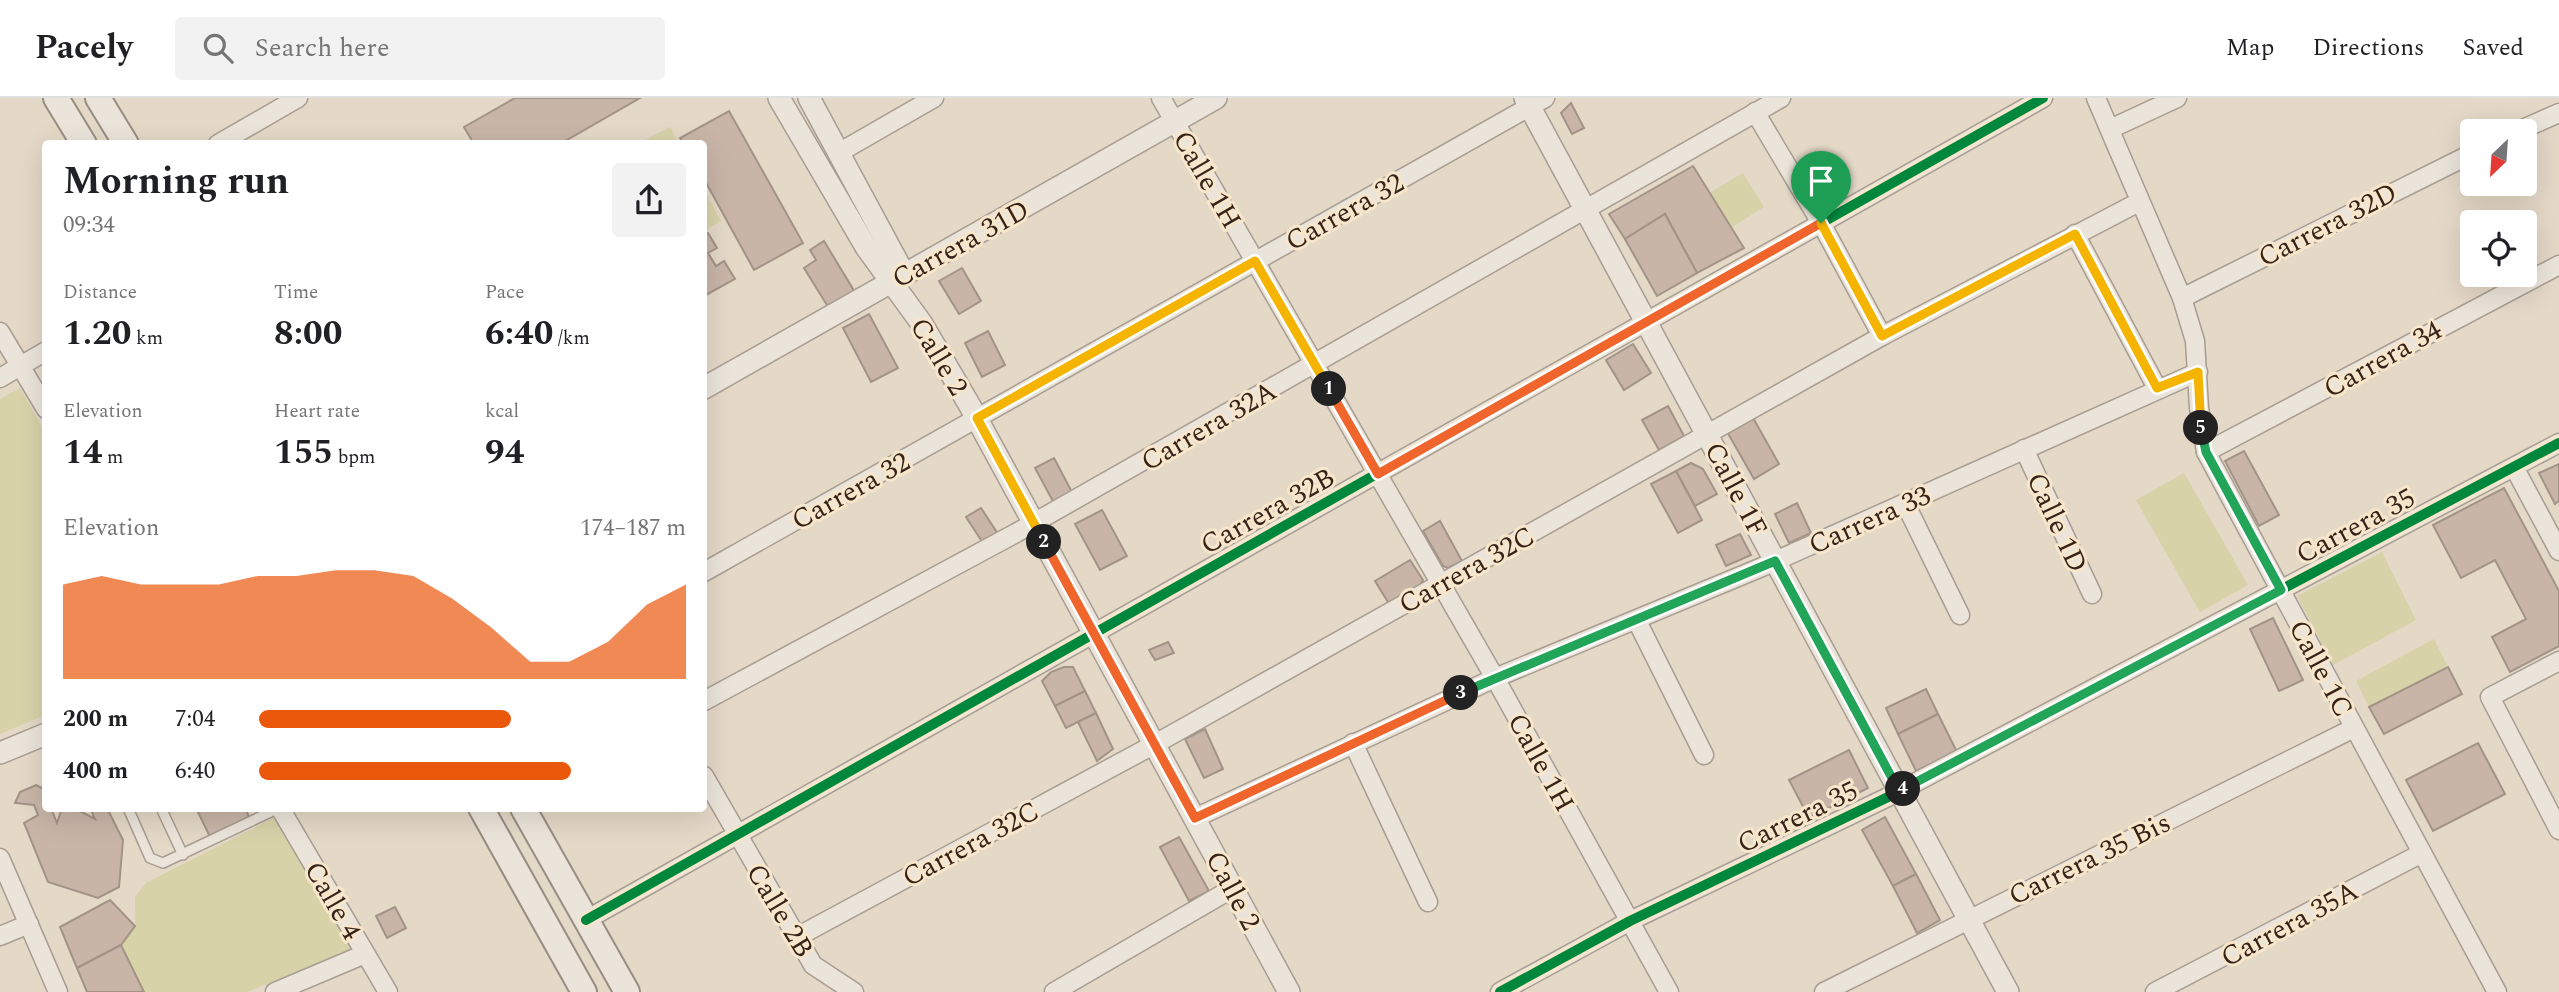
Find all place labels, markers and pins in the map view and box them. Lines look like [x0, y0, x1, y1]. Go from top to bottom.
pin [1791, 151, 1851, 223]
pin: 1 [1312, 372, 1346, 406]
pin: 5 [2184, 410, 2218, 446]
pin: 2 [1026, 524, 1062, 560]
pin: 3 [1444, 676, 1478, 710]
pin: 4 [1885, 772, 1920, 806]

